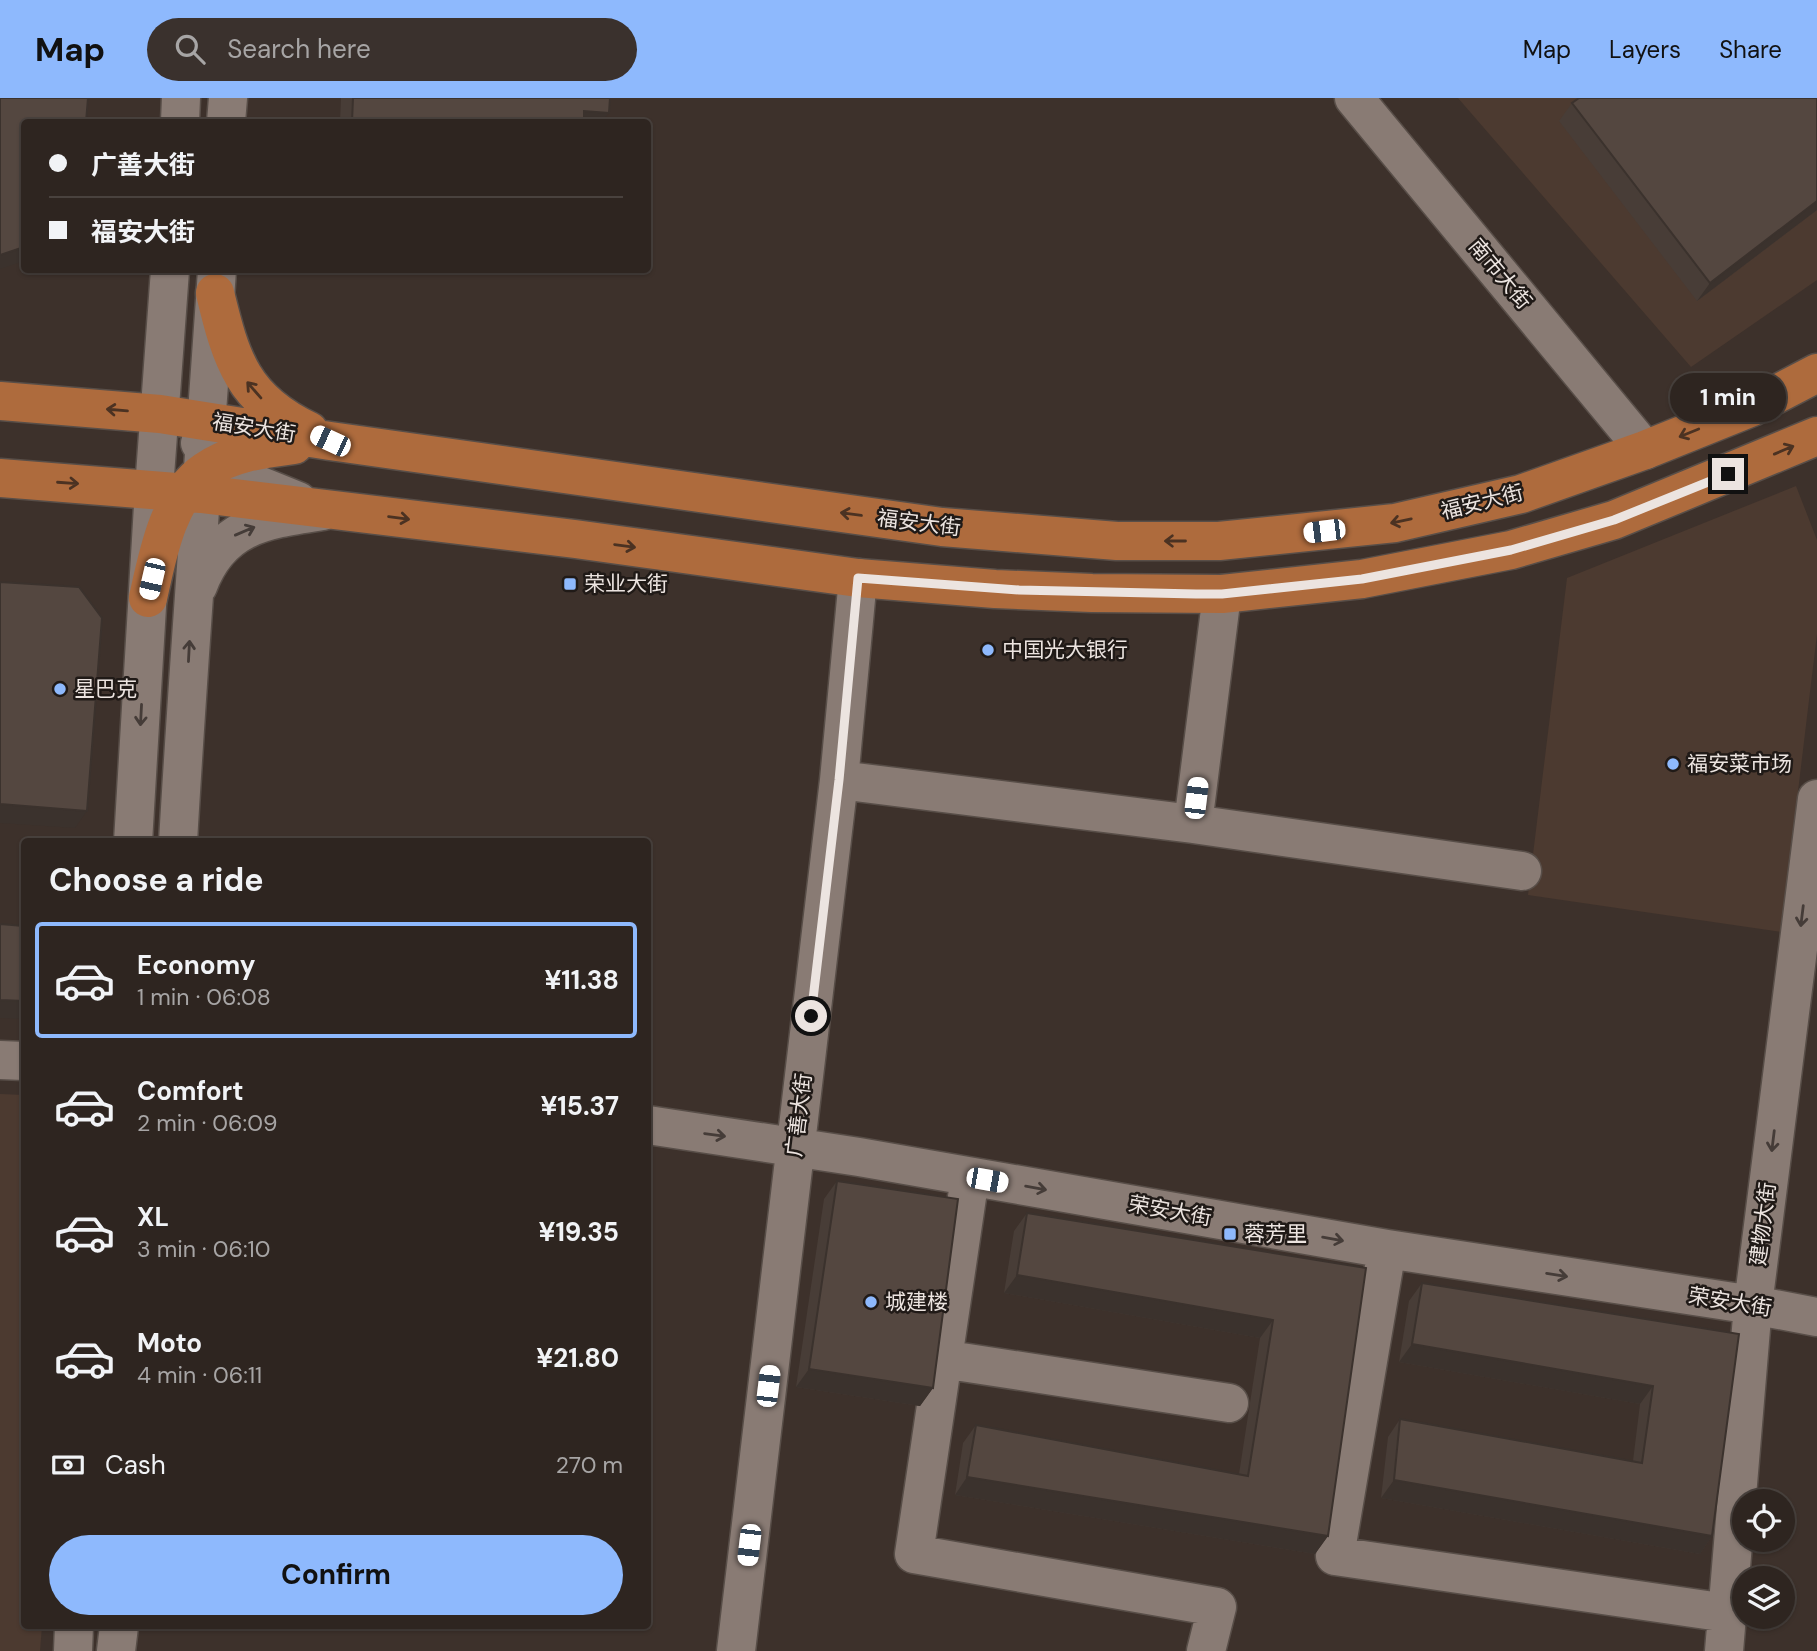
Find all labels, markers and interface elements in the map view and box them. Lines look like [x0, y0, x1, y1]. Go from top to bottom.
search box [147, 18, 637, 81]
text: Map [35, 28, 105, 71]
icon: search [171, 30, 209, 68]
text: Search here [227, 32, 371, 66]
text: Map [1523, 34, 1571, 65]
text: Layers [1609, 34, 1681, 65]
text: Share [1719, 34, 1782, 65]
text: 广善大街 [91, 148, 195, 182]
text: 福安大街 [91, 215, 195, 249]
street label: 南市大街 [1462, 233, 1538, 315]
callout: 1 min [1670, 372, 1786, 422]
one-way arrow [246, 382, 262, 400]
text: 1 min [1700, 382, 1756, 412]
one-way arrow [107, 403, 129, 416]
street label: 福安大街 [210, 408, 298, 448]
car [307, 423, 354, 459]
one-way arrow [1678, 427, 1700, 440]
one-way arrow [1773, 443, 1794, 456]
route end [1712, 458, 1744, 490]
one-way arrow [56, 477, 79, 490]
street label: 福安大街 [1438, 478, 1526, 526]
street label: 福安大街 [876, 504, 962, 542]
one-way arrow [840, 507, 863, 520]
one-way arrow [388, 512, 410, 525]
one-way arrow [1391, 516, 1413, 529]
car [1302, 518, 1347, 544]
one-way arrow [234, 523, 255, 536]
one-way arrow [1164, 534, 1187, 548]
one-way arrow [613, 540, 636, 553]
car [138, 556, 167, 602]
place label: 荣业大街 [584, 570, 668, 598]
marker: 荣业大街 [562, 576, 578, 592]
place label: 中国光大银行 [1002, 636, 1128, 664]
one-way arrow [183, 641, 196, 663]
marker: 中国光大银行 [980, 642, 996, 658]
place label: 星巴克 [74, 675, 137, 703]
marker: 星巴克 [52, 681, 68, 697]
one-way arrow [134, 704, 147, 727]
place label: 福安菜市场 [1687, 750, 1792, 778]
marker: 福安菜市场 [1665, 756, 1681, 772]
car [1184, 776, 1209, 820]
text: Choose a ride [49, 859, 264, 901]
one-way arrow [1796, 904, 1809, 926]
text: Economy [137, 948, 255, 982]
icon: car [53, 949, 116, 1012]
text: ¥11.38 [544, 963, 619, 997]
text: 1 min · 06:08 [137, 982, 271, 1012]
route start [795, 1000, 827, 1032]
street label: 广善大街 [780, 1072, 818, 1158]
text: Comfort [137, 1074, 243, 1108]
icon: car [53, 1075, 116, 1138]
text: ¥15.37 [540, 1089, 619, 1123]
text: 2 min · 06:09 [137, 1108, 277, 1138]
one-way arrow [703, 1129, 726, 1142]
one-way arrow [1767, 1129, 1780, 1152]
car [965, 1166, 1010, 1194]
street label: 建物大街 [1744, 1181, 1782, 1267]
one-way arrow [1024, 1182, 1047, 1195]
street label: 荣安大街 [1126, 1190, 1214, 1232]
text: XL [137, 1200, 169, 1234]
icon: car [53, 1201, 116, 1264]
text: ¥19.35 [539, 1215, 619, 1249]
place label: 蓉芳里 [1244, 1220, 1307, 1248]
marker: 蓉芳里 [1222, 1226, 1238, 1242]
one-way arrow [1321, 1233, 1344, 1246]
text: 3 min · 06:10 [137, 1234, 270, 1264]
one-way arrow [1546, 1269, 1568, 1282]
street label: 荣安大街 [1686, 1282, 1774, 1322]
place label: 城建楼 [885, 1288, 948, 1316]
marker: 城建楼 [863, 1294, 879, 1310]
text: Moto [137, 1326, 202, 1360]
icon: car [53, 1327, 116, 1390]
text: ¥21.80 [536, 1341, 619, 1375]
text: 4 min · 06:11 [137, 1360, 262, 1390]
car [756, 1364, 781, 1408]
icon: cash [49, 1446, 87, 1484]
text: Cash [105, 1448, 166, 1482]
text: 270 m [556, 1450, 623, 1480]
map controls [1732, 1489, 1795, 1629]
button: locate [1732, 1489, 1795, 1552]
car [737, 1523, 762, 1567]
button: Confirm [49, 1535, 623, 1615]
button: layers [1732, 1566, 1795, 1629]

